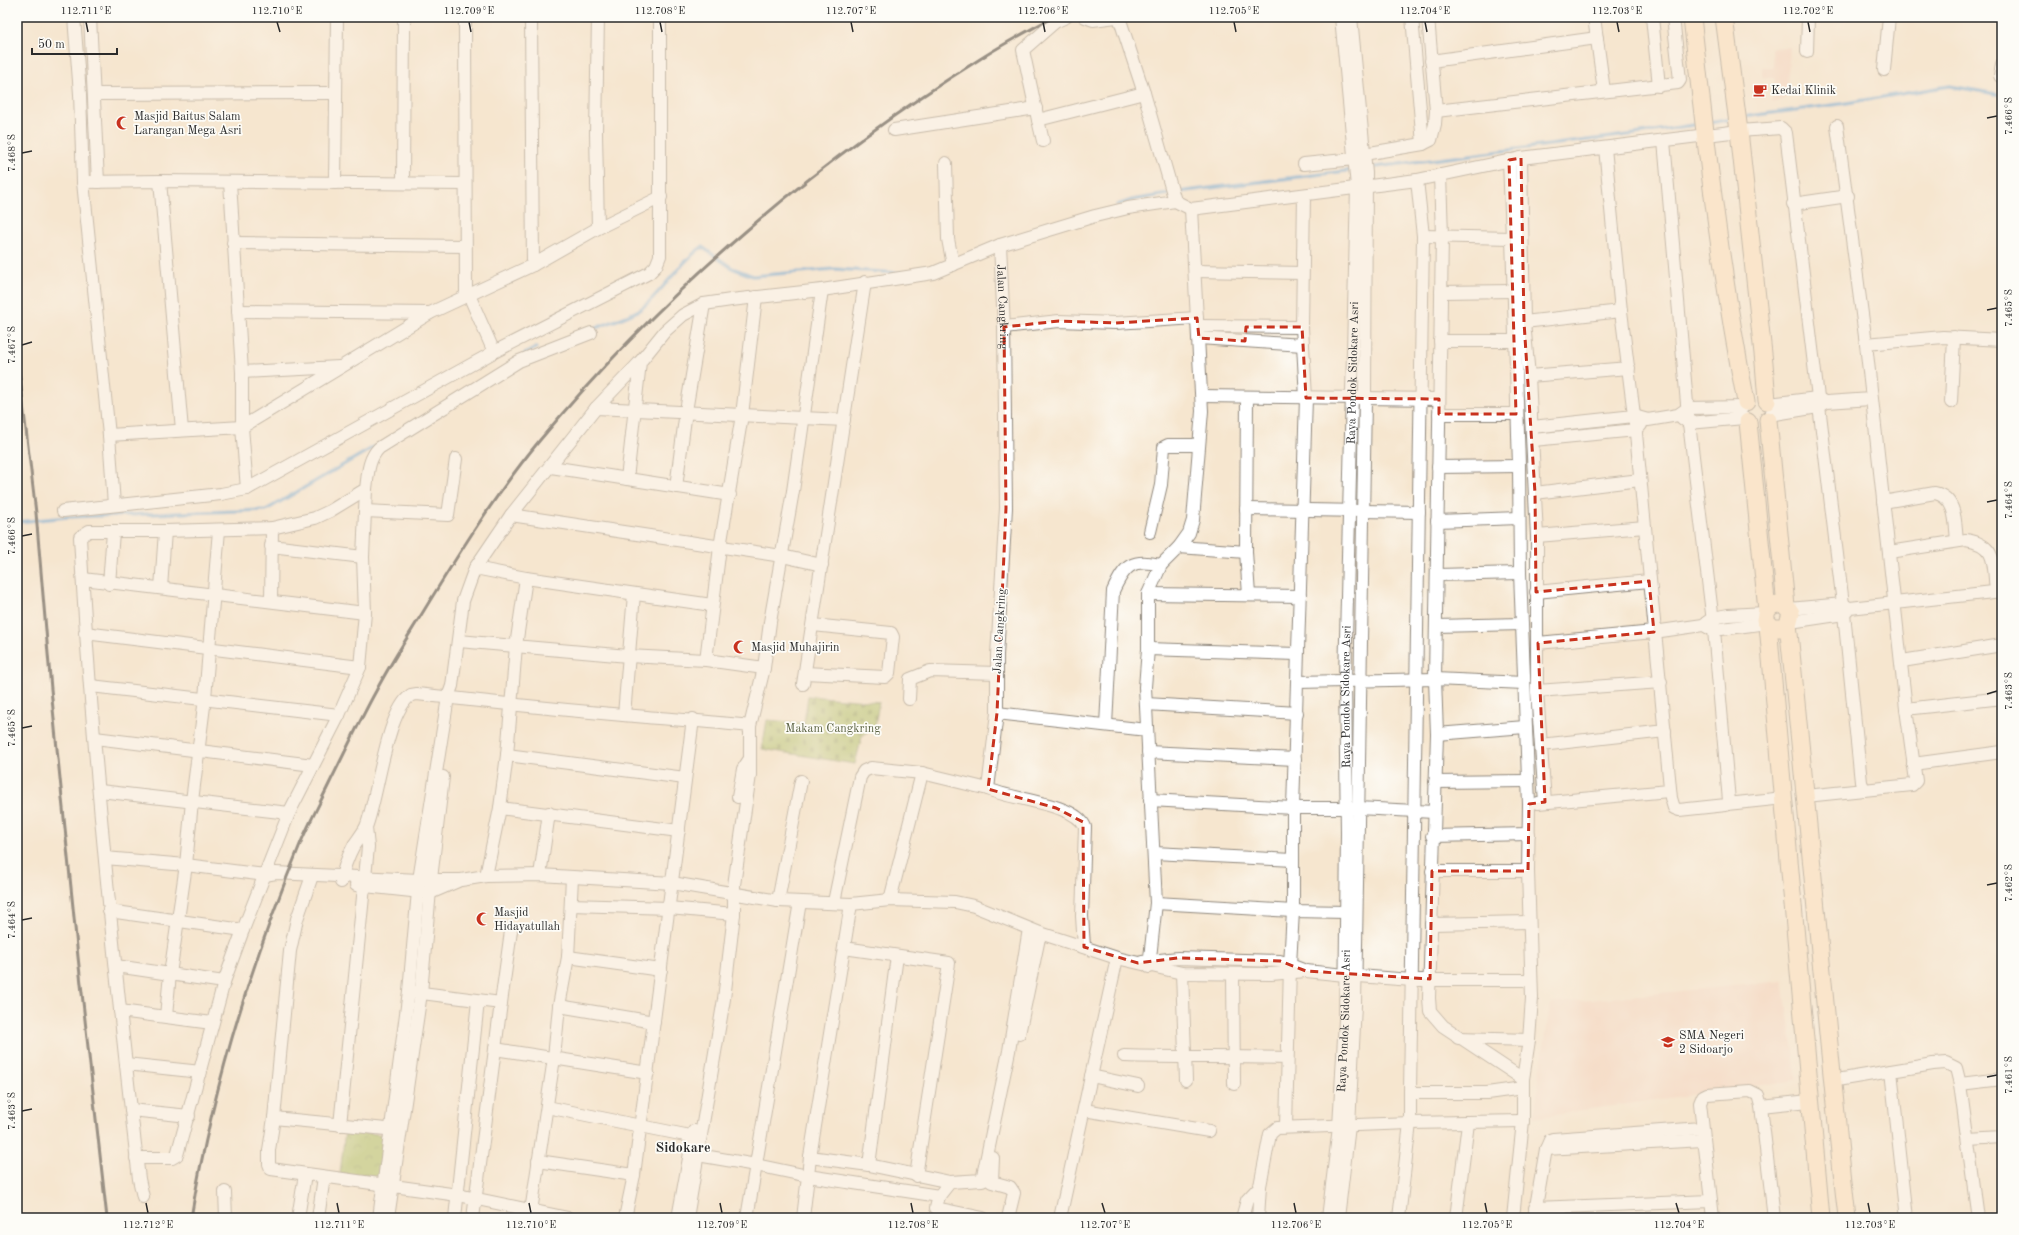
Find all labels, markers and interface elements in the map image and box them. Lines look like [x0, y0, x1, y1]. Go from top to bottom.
text: 112.711°E [61, 6, 111, 16]
text: 112.710°E [252, 6, 302, 16]
text: 112.709°E [444, 6, 494, 16]
text: 112.708°E [635, 6, 685, 16]
text: 112.707°E [826, 6, 876, 16]
text: 112.706°E [1018, 6, 1068, 16]
text: 112.705°E [1209, 6, 1259, 16]
text: 112.704°E [1400, 6, 1450, 16]
text: 112.703°E [1592, 6, 1642, 16]
text: 112.702°E [1783, 6, 1833, 16]
scale bar [32, 30, 117, 56]
text: 50 m [38, 38, 65, 51]
cafe icon: Kedai Klinik [1752, 82, 1768, 98]
place label: Kedai Klinik [1771, 85, 1836, 97]
text: 7.466°S [2004, 97, 2014, 135]
place label: Masjid Baitus Salam Larangan Mega Asri [134, 111, 241, 137]
mosque icon: Masjid Baitus Salam Larangan Mega Asri [115, 115, 131, 131]
text: 7.468°S [7, 134, 17, 172]
street label: Jalan Cangkring [994, 264, 1009, 350]
text: 7.465°S [2004, 289, 2014, 327]
street label: Raya Pondok Sidokare Asri [1346, 301, 1361, 445]
text: 7.467°S [7, 326, 17, 364]
text: 7.464°S [2004, 481, 2014, 519]
text: 7.466°S [7, 517, 17, 555]
street label: Jalan Cangkring [992, 587, 1008, 674]
street label: Raya Pondok Sidokare Asri [1340, 625, 1353, 768]
mosque icon: Masjid Muhajirin [732, 639, 748, 655]
place label: Masjid Muhajirin [751, 642, 840, 654]
text: 7.463°S [2004, 672, 2014, 710]
text: 7.465°S [7, 709, 17, 747]
park label: Makam Cangkring [785, 723, 881, 735]
text: 7.462°S [2004, 864, 2014, 902]
text: 7.464°S [7, 901, 17, 939]
place label: Masjid Hidayatullah [494, 907, 561, 933]
mosque icon: Masjid Hidayatullah [475, 911, 491, 927]
street label: Raya Pondok Sidokare Asri [1336, 949, 1353, 1093]
place label: SMA Negeri 2 Sidoarjo [1679, 1030, 1744, 1056]
school or university icon: SMA Negeri 2 Sidoarjo [1660, 1034, 1676, 1050]
text: 7.461°S [2004, 1056, 2014, 1094]
text: 7.463°S [7, 1092, 17, 1130]
district label: Sidokare [655, 1141, 711, 1155]
text: 112.712°E [123, 1220, 173, 1230]
text: 112.711°E [314, 1220, 364, 1230]
text: 112.710°E [506, 1220, 556, 1230]
text: 112.709°E [697, 1220, 747, 1230]
text: 112.708°E [888, 1220, 938, 1230]
text: 112.707°E [1080, 1220, 1130, 1230]
text: 112.706°E [1271, 1220, 1321, 1230]
text: 112.705°E [1462, 1220, 1512, 1230]
text: 112.704°E [1654, 1220, 1704, 1230]
text: 112.703°E [1845, 1220, 1895, 1230]

